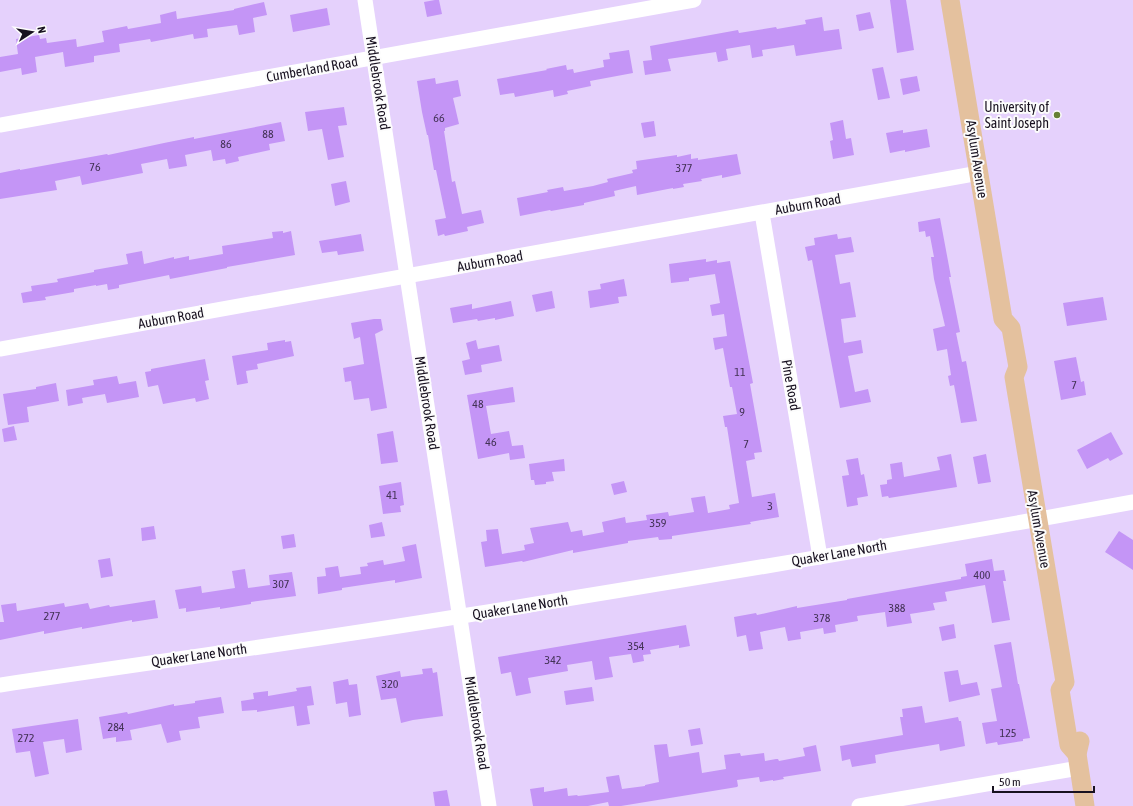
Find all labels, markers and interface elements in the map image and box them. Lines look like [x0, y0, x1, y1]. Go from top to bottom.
north arrow [12, 12, 52, 52]
text: N [35, 25, 48, 34]
street label: Middlebrook Road [363, 35, 393, 131]
street label: Cumberland Road [265, 53, 359, 85]
place label: University of Saint Joseph [984, 99, 1049, 131]
marker: University of Saint Joseph [1052, 110, 1062, 120]
house number: 66 [433, 111, 445, 125]
street label: Asylum Avenue [963, 119, 991, 199]
house number: 88 [262, 127, 274, 141]
house number: 86 [220, 137, 232, 151]
house number: 76 [89, 160, 101, 174]
house number: 377 [676, 161, 693, 175]
street label: Auburn Road [774, 190, 842, 218]
street label: Auburn Road [456, 247, 524, 275]
street label: Auburn Road [137, 304, 205, 332]
street label: Middlebrook Road [412, 355, 442, 451]
street label: Pine Road [779, 358, 803, 412]
house number: 11 [734, 365, 746, 379]
house number: 7 [1071, 378, 1077, 392]
house number: 48 [472, 397, 484, 411]
house number: 9 [739, 405, 745, 419]
house number: 46 [485, 435, 497, 449]
house number: 7 [743, 437, 749, 451]
house number: 41 [386, 488, 398, 502]
street label: Asylum Avenue [1024, 489, 1054, 569]
house number: 3 [767, 499, 773, 513]
house number: 359 [650, 516, 667, 530]
street label: Quaker Lane North [790, 537, 888, 569]
house number: 400 [974, 568, 991, 582]
house number: 307 [273, 577, 290, 591]
street label: Quaker Lane North [471, 592, 569, 622]
house number: 388 [889, 601, 906, 615]
house number: 277 [44, 609, 61, 623]
house number: 378 [814, 611, 831, 625]
house number: 354 [628, 639, 645, 653]
street label: Quaker Lane North [150, 640, 248, 670]
house number: 342 [545, 653, 561, 667]
street label: Middlebrook Road [462, 675, 492, 771]
house number: 320 [382, 677, 399, 691]
house number: 284 [108, 720, 125, 734]
house number: 125 [1000, 726, 1016, 740]
house number: 272 [18, 731, 34, 745]
scale bar [993, 768, 1094, 794]
text: 50 m [999, 775, 1021, 789]

